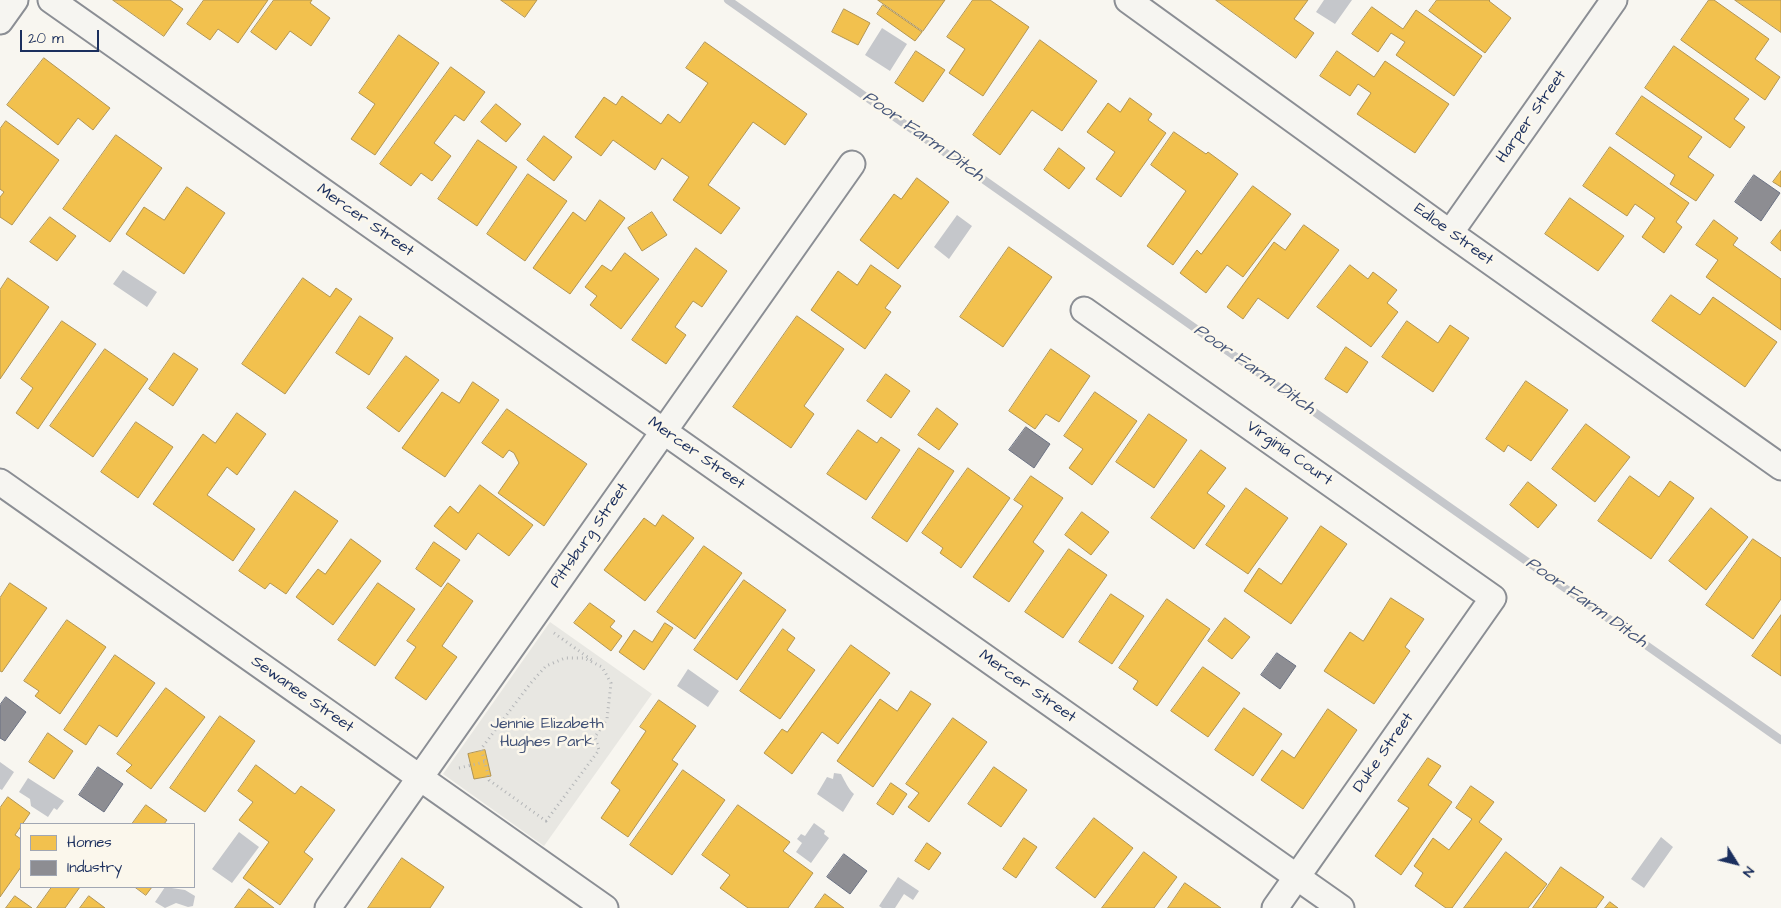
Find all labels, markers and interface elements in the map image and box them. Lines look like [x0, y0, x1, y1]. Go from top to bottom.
scale bar [22, 20, 101, 52]
text: 20 m [28, 28, 64, 49]
street label: Harper Street [1493, 67, 1571, 167]
water label: Poor Farm Ditch [858, 87, 988, 187]
street label: Mercer Street [313, 180, 417, 262]
street label: Edloe Street [1409, 200, 1497, 270]
water label: Poor Farm Ditch [1189, 320, 1319, 420]
street label: Mercer Street [644, 413, 748, 495]
street label: Virginia Court [1242, 417, 1336, 491]
street label: Pittsburg Street [547, 480, 633, 592]
water label: Poor Farm Ditch [1521, 553, 1651, 653]
street label: Mercer Street [975, 646, 1079, 728]
street label: Sewanee Street [247, 652, 357, 738]
street label: Duke Street [1350, 710, 1418, 796]
park label: Jennie Elizabeth Hughes Park [490, 715, 604, 753]
legend [20, 823, 195, 888]
text: Homes [67, 832, 112, 853]
north arrow [1711, 838, 1761, 888]
text: Industry [67, 857, 122, 878]
text: N [1737, 862, 1759, 881]

